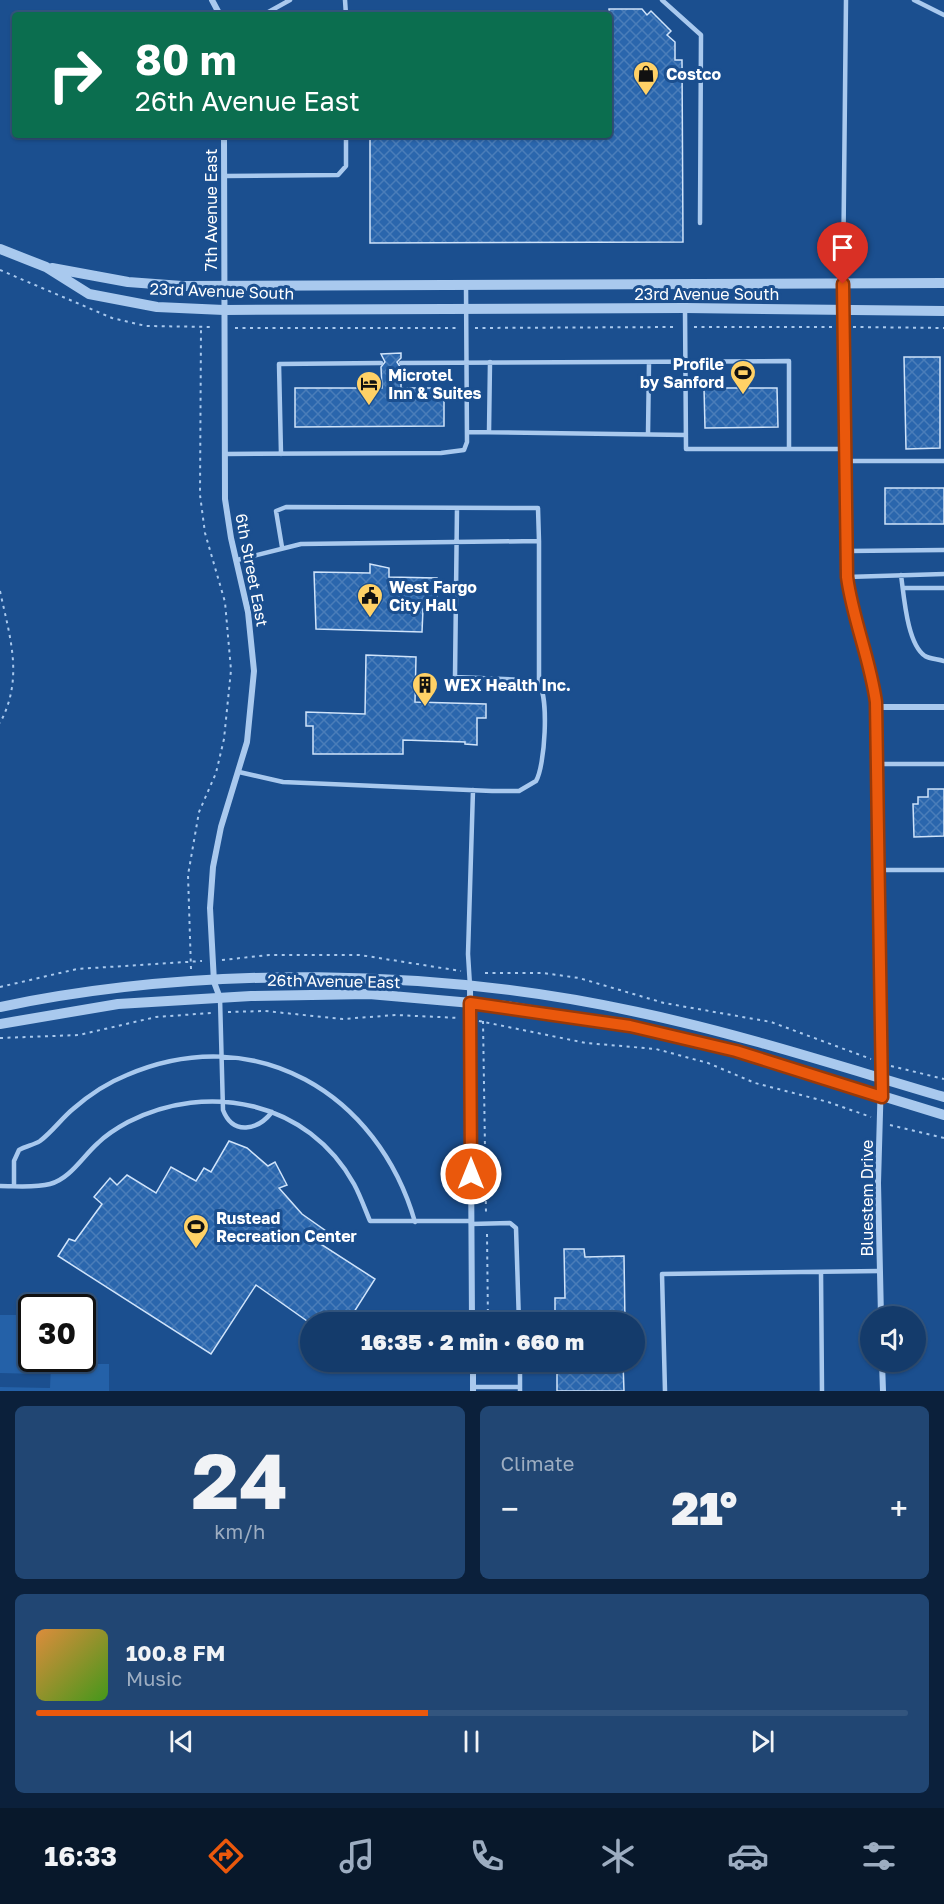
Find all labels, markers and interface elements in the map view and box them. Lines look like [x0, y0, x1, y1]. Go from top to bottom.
text: 80 m [135, 34, 236, 84]
icon: right [36, 36, 114, 114]
shop icon: Costco [631, 59, 661, 97]
place label: Costco [666, 64, 721, 84]
text: 26th Avenue East [135, 85, 360, 117]
street label: 7th Avenue East [201, 149, 221, 271]
pin [817, 222, 868, 284]
icon: arrive [826, 231, 859, 264]
street label: 23rd Avenue South [149, 278, 295, 304]
street label: 23rd Avenue South [635, 284, 779, 304]
place label: Profile by Sanford [640, 354, 724, 392]
sports icon: Profile by Sanford [728, 358, 758, 396]
place label: Microtel Inn & Suites [388, 365, 482, 403]
hotel icon: Microtel Inn & Suites [354, 369, 384, 407]
street label: 6th Street East [231, 512, 273, 628]
place label: West Fargo City Hall [389, 577, 477, 615]
public building icon: West Fargo City Hall [355, 581, 385, 619]
building icon: WEX Health Inc. [410, 670, 440, 708]
place label: WEX Health Inc. [444, 675, 571, 695]
street label: 26th Avenue East [267, 970, 401, 992]
street label: Bluestem Drive [857, 1140, 877, 1256]
position arrow [439, 1142, 503, 1206]
place label: Rustead Recreation Center [216, 1208, 357, 1246]
sports icon: Rustead Recreation Center [181, 1212, 211, 1250]
speed limit sign: 30 [18, 1294, 96, 1372]
map controls [860, 1306, 926, 1372]
button: sound [860, 1306, 926, 1372]
text: 16:35 · 2 min · 660 m [361, 1328, 584, 1355]
text: 24 [192, 1433, 288, 1526]
text: Climate [501, 1451, 574, 1475]
text: 21° [671, 1481, 737, 1535]
text: − [501, 1489, 519, 1528]
text: + [890, 1489, 908, 1528]
text: km/h [214, 1519, 265, 1543]
text: 100.8 FM [126, 1639, 225, 1666]
text: Music [126, 1666, 182, 1690]
icon: previous [165, 1725, 198, 1758]
icon: pause [455, 1725, 488, 1758]
icon: next [746, 1725, 779, 1758]
icon: directions [205, 1835, 247, 1877]
icon: music [336, 1835, 378, 1877]
icon: phone [466, 1835, 508, 1877]
icon: climate [597, 1835, 639, 1877]
icon: car [727, 1835, 769, 1877]
icon: filters [858, 1835, 900, 1877]
text: 16:33 [44, 1840, 117, 1872]

